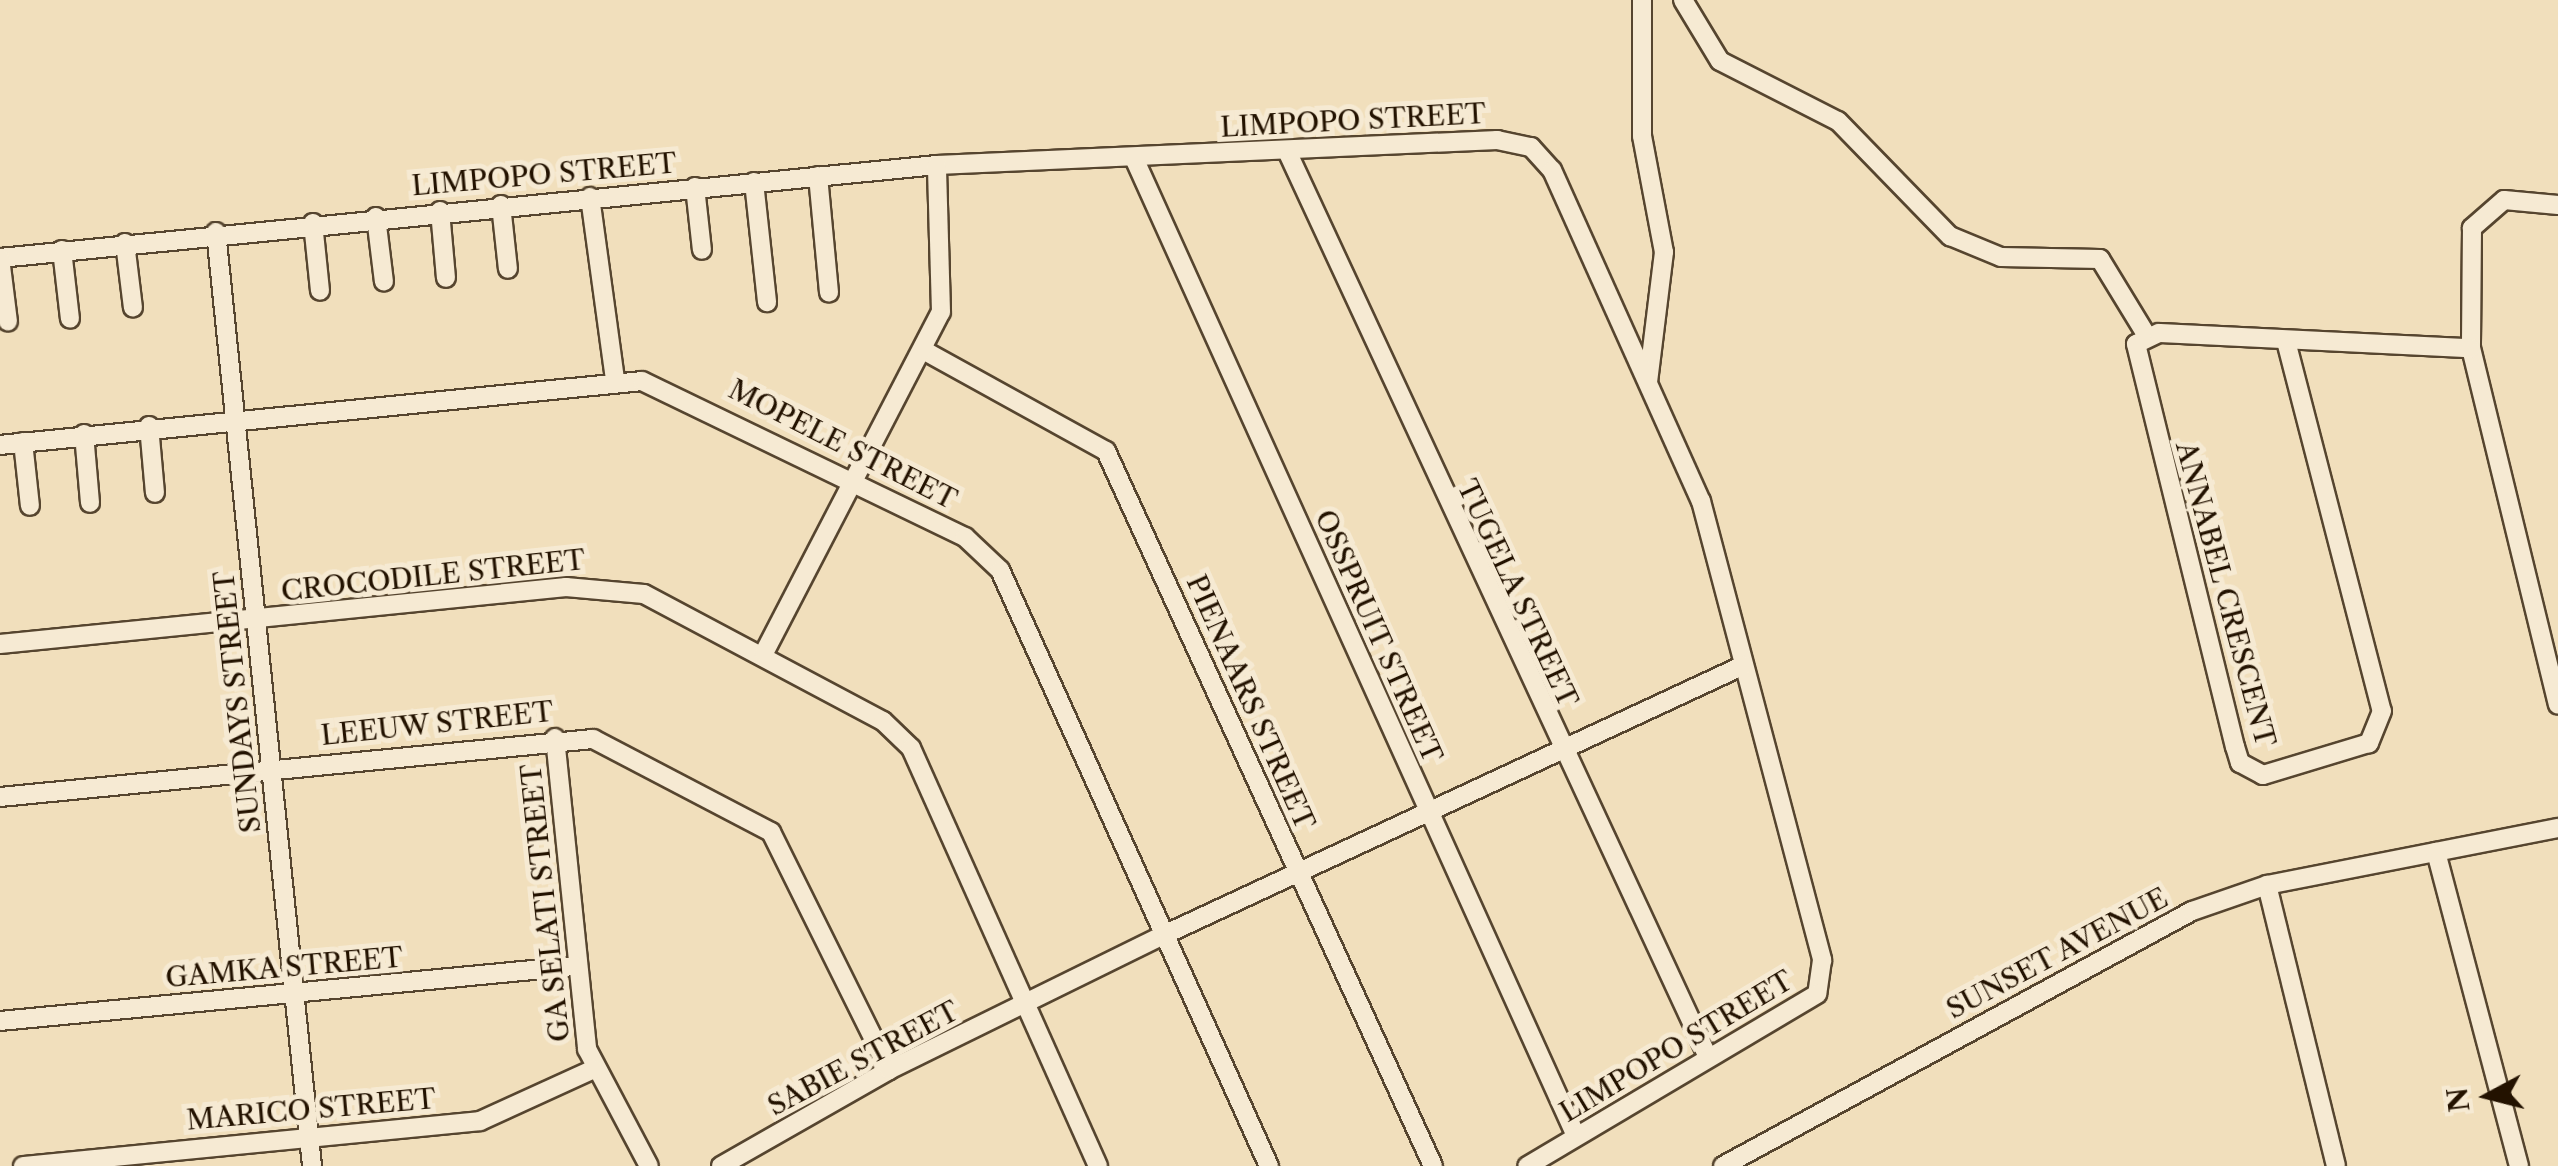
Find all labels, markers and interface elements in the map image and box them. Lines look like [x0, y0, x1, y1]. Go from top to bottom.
street label: LIMPOPO STREET [1219, 96, 1487, 144]
street label: LIMPOPO STREET [410, 146, 678, 202]
street label: MOPELE STREET [723, 372, 963, 516]
street label: ANNABEL CRESCENT [2169, 437, 2283, 751]
street label: TUGELA STREET [1450, 473, 1586, 713]
street label: OSSPRUIT STREET [1308, 504, 1450, 768]
street label: CROCODILE STREET [279, 542, 587, 608]
street label: SUNDAYS STREET [207, 569, 267, 835]
street label: PIENAARS STREET [1180, 569, 1322, 835]
street label: LEEUW STREET [319, 694, 555, 752]
street label: GA SELATI STREET [514, 762, 576, 1044]
street label: SUNSET AVENUE [1940, 880, 2174, 1026]
street label: GAMKA STREET [164, 940, 404, 994]
street label: LIMPOPO STREET [1553, 963, 1799, 1129]
street label: SABIE STREET [762, 994, 964, 1122]
north arrow [2438, 1046, 2538, 1146]
street label: MARICO STREET [185, 1081, 437, 1137]
text: N [2440, 1086, 2477, 1114]

